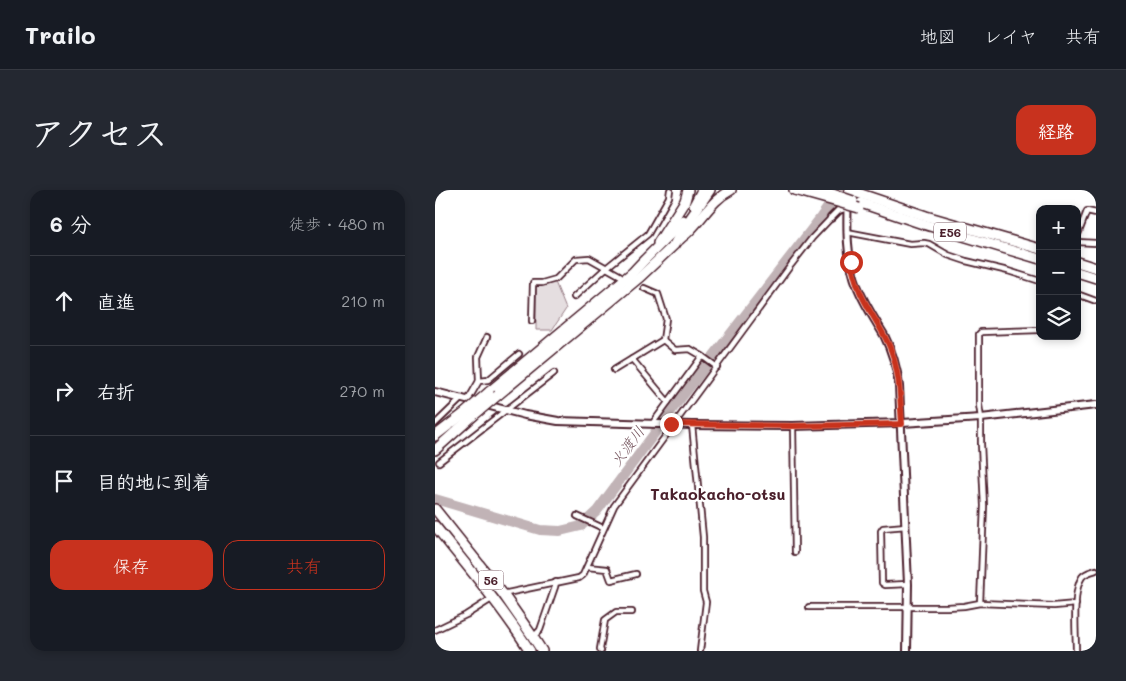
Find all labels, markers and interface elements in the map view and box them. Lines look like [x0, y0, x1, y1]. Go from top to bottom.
text: Trailo [25, 19, 96, 50]
text: 地図 [920, 24, 956, 48]
text: レイヤ [984, 24, 1037, 48]
text: 共有 [1065, 24, 1101, 48]
button: 経路 [1016, 105, 1096, 155]
text: アクセス [30, 109, 168, 155]
map controls [1036, 205, 1081, 340]
button: + [1036, 205, 1081, 250]
text: 6 分 [50, 210, 91, 237]
text: 徒歩 · 480 m [289, 213, 385, 234]
road number: E56 [934, 222, 966, 242]
button: − [1036, 250, 1081, 295]
route start [840, 251, 863, 274]
icon: ahead [50, 287, 78, 315]
text: 直進 [97, 289, 135, 314]
text: 210 m [341, 290, 385, 311]
button: layers [1036, 295, 1081, 340]
icon: right [50, 377, 78, 405]
text: 右折 [97, 379, 135, 404]
text: 270 m [339, 380, 385, 401]
route end [660, 413, 683, 436]
water label: 火渡川 [605, 422, 649, 470]
icon: arrive [50, 467, 78, 495]
text: 目的地に到着 [97, 469, 211, 494]
district label: Takaokacho-otsu [650, 483, 786, 504]
button: 保存 [50, 540, 213, 590]
button: 共有 [223, 540, 385, 590]
road number: 56 [479, 570, 503, 590]

